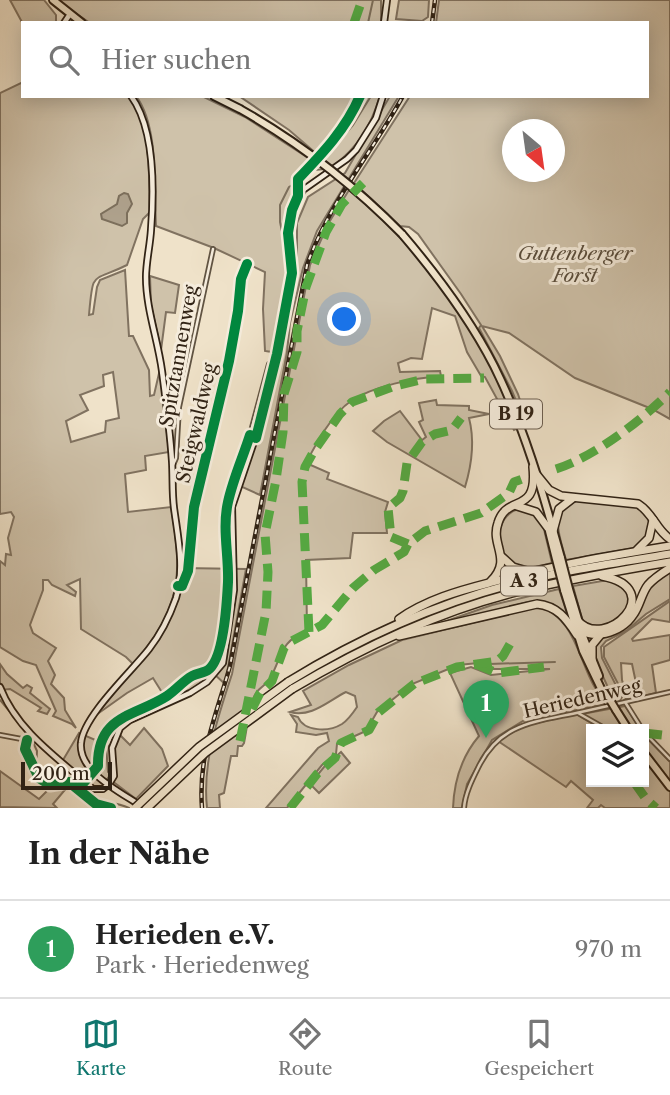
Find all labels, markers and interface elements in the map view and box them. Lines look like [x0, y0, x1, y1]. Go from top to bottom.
search box [21, 21, 649, 98]
icon: search [45, 41, 83, 79]
text: Hier suchen [101, 44, 251, 76]
north arrow [502, 119, 565, 182]
park label: Guttenberger Forst [517, 242, 634, 287]
street label: Spitztannenweg [155, 282, 202, 429]
your location [327, 302, 361, 336]
street label: Steigwaldweg [171, 360, 222, 485]
road number: B 19 [490, 400, 542, 428]
road number: A 3 [501, 566, 547, 596]
street label: Heriedenweg [521, 674, 644, 723]
pin: 1 [463, 680, 509, 738]
map controls [586, 724, 649, 787]
button: layers [586, 724, 649, 787]
scale bar [21, 759, 112, 791]
text: 200 m [32, 762, 90, 785]
text: In der Nähe [28, 835, 210, 872]
text: Herieden e.V. [95, 919, 274, 951]
text: 1 [46, 935, 56, 963]
text: 970 m [575, 935, 642, 963]
text: Park · Heriedenweg [95, 951, 309, 979]
tab: Karte [76, 1015, 126, 1080]
tab: Route [278, 1015, 333, 1080]
tab: Gespeichert [484, 1015, 594, 1080]

